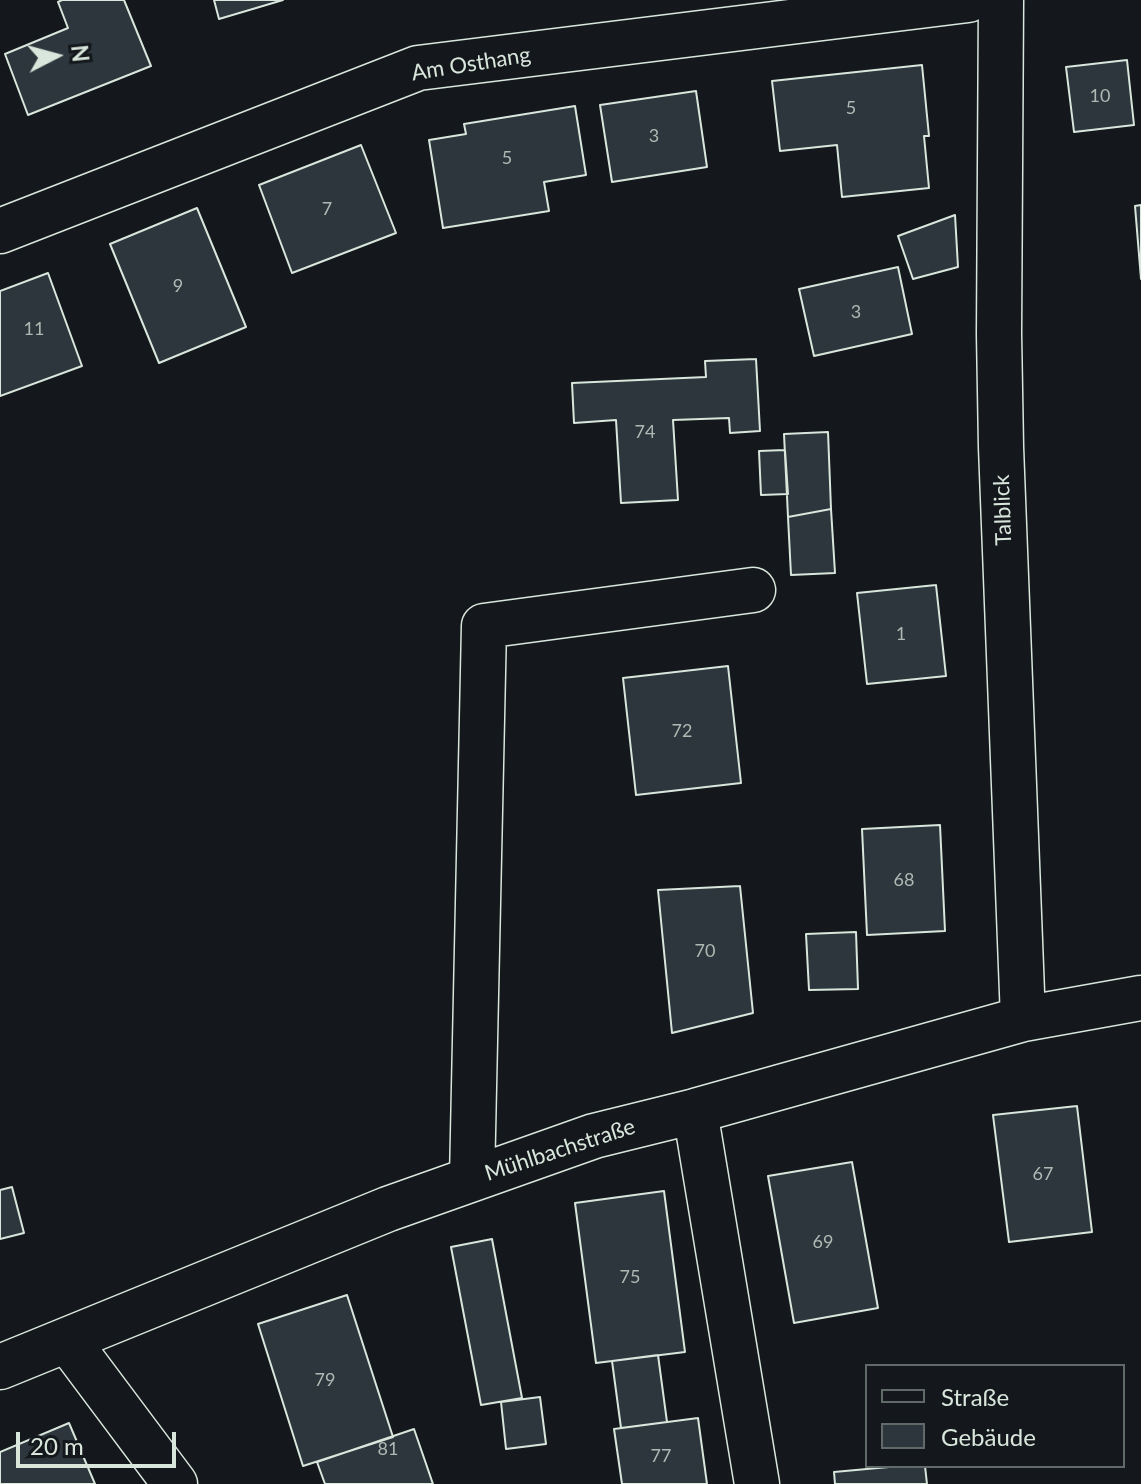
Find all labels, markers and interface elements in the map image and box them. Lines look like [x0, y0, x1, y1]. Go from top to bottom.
north arrow [16, 16, 96, 96]
street label: Am Osthang [410, 42, 532, 86]
text: N [66, 44, 95, 63]
house number: 10 [1090, 85, 1110, 107]
house number: 5 [846, 97, 856, 119]
house number: 3 [649, 125, 659, 147]
house number: 5 [502, 147, 512, 169]
house number: 7 [322, 198, 332, 220]
house number: 9 [173, 275, 183, 297]
house number: 3 [851, 301, 861, 323]
house number: 11 [24, 318, 44, 340]
house number: 74 [635, 421, 655, 443]
street label: Talblick [989, 474, 1017, 546]
house number: 1 [896, 623, 906, 645]
house number: 72 [672, 720, 692, 742]
house number: 68 [894, 869, 914, 891]
house number: 70 [695, 940, 715, 962]
street label: Mühlbachstraße [481, 1113, 639, 1187]
house number: 67 [1033, 1163, 1053, 1185]
house number: 69 [813, 1231, 833, 1253]
house number: 75 [620, 1266, 640, 1288]
legend [865, 1364, 1125, 1468]
house number: 79 [315, 1369, 335, 1391]
text: Straße [941, 1382, 1009, 1411]
scale bar [20, 1416, 180, 1466]
text: Gebäude [941, 1422, 1036, 1451]
text: 20 m [30, 1431, 84, 1460]
house number: 81 [378, 1438, 398, 1460]
house number: 77 [651, 1445, 671, 1467]

